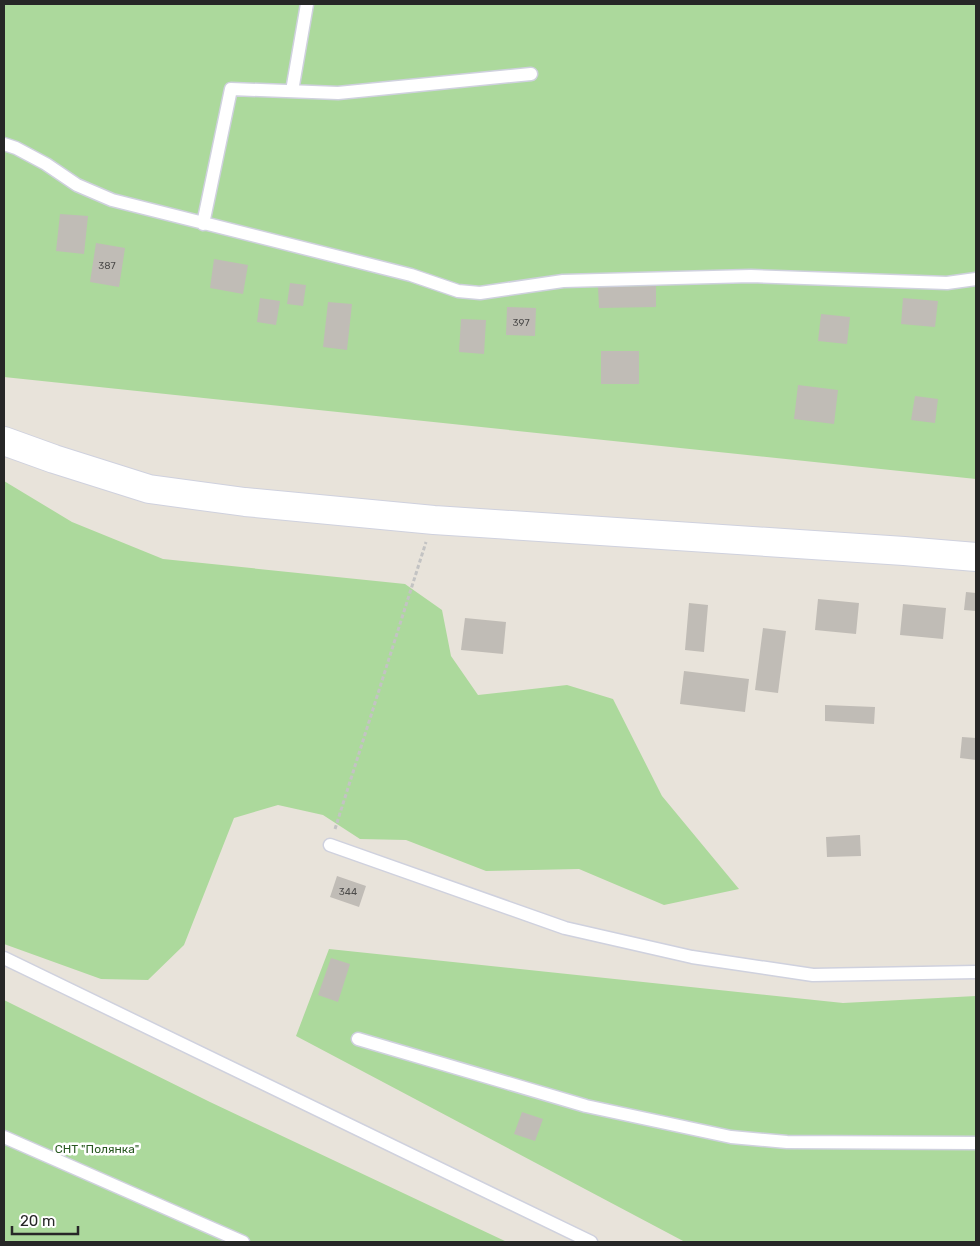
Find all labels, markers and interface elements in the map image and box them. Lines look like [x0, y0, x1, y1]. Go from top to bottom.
house number: 387 [98, 260, 116, 272]
house number: 397 [512, 317, 530, 329]
house number: 344 [339, 886, 357, 898]
park label: СНТ "Полянка" [55, 1142, 139, 1156]
scale bar [12, 1204, 79, 1236]
text: 20 m [20, 1212, 55, 1230]

